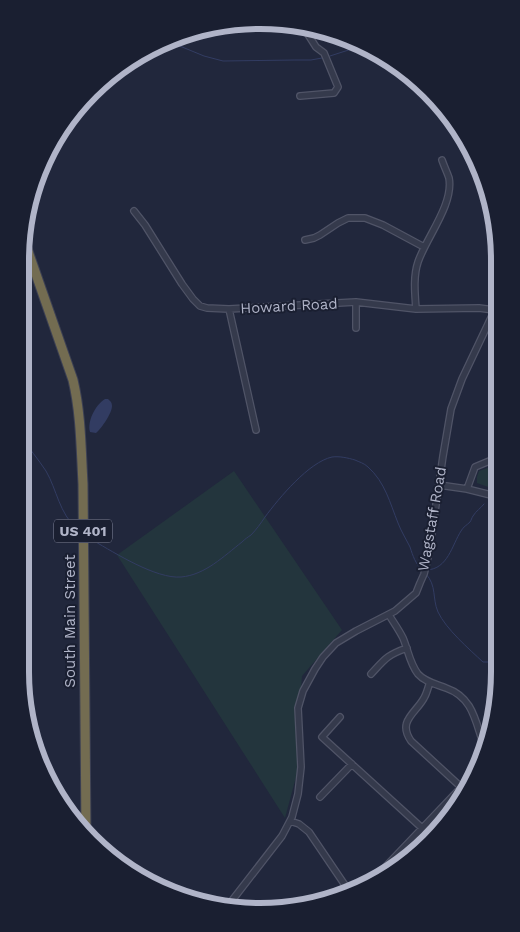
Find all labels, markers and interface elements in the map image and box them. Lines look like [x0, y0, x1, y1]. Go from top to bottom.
street label: Howard Road [240, 294, 338, 318]
street label: Wagstaff Road [414, 465, 450, 573]
road number: US 401 [54, 520, 112, 542]
street label: South Main Street [61, 554, 79, 688]

